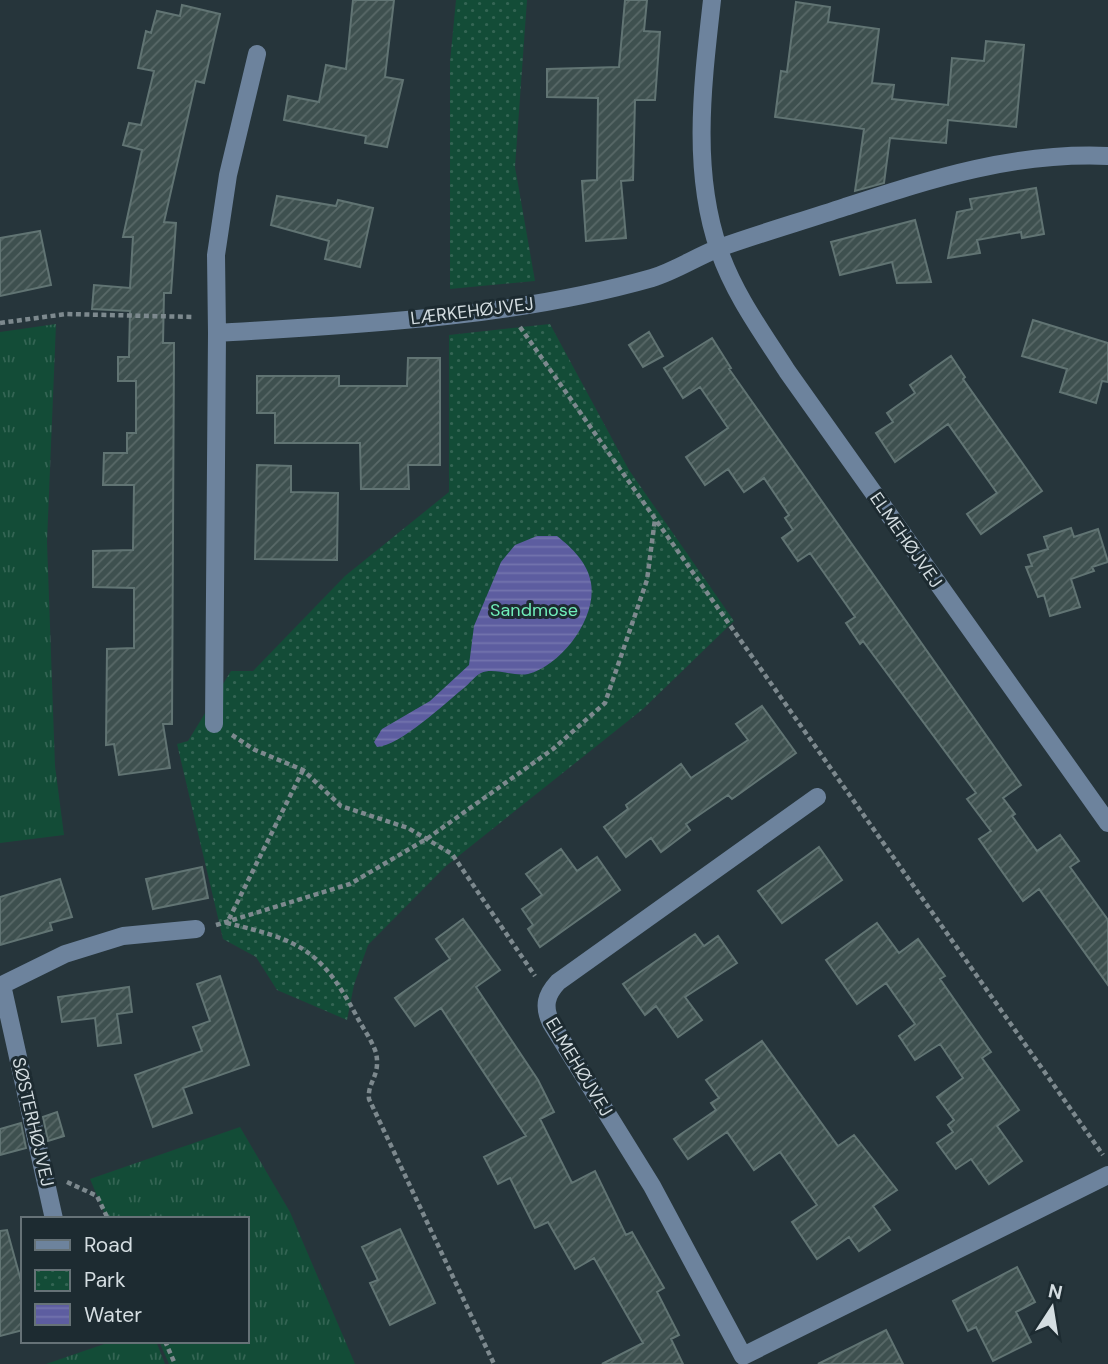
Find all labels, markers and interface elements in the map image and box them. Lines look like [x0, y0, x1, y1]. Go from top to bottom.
street label: LÆRKEHØJVEJ [409, 292, 535, 330]
street label: ELMEHØJVEJ [864, 487, 948, 593]
park label: Sandmose [490, 598, 578, 622]
street label: ELMEHØJVEJ [540, 1013, 618, 1121]
street label: SØSTERHØJVEJ [6, 1055, 60, 1189]
legend [21, 1217, 248, 1343]
text: Road [84, 1231, 133, 1259]
text: Park [84, 1266, 126, 1294]
north arrow [1017, 1273, 1087, 1343]
text: N [1046, 1278, 1065, 1306]
text: Water [84, 1301, 142, 1329]

